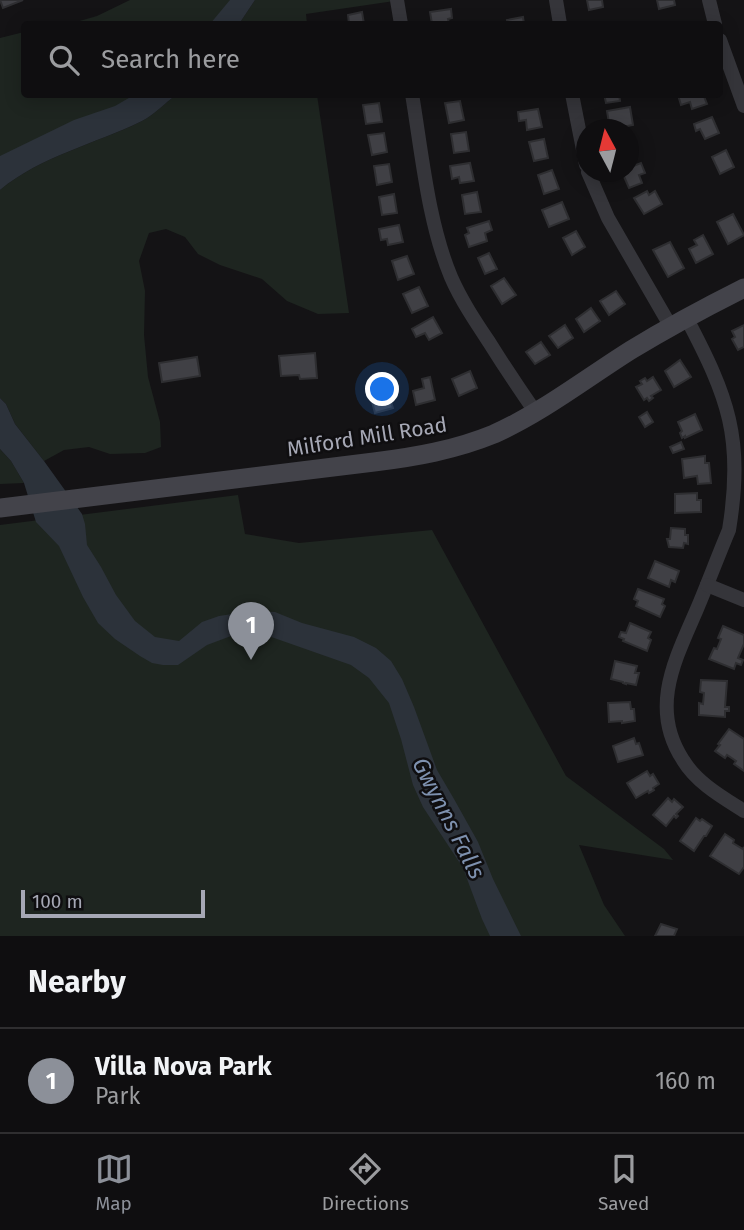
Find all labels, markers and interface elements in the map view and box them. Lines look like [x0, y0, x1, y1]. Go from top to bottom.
search box [21, 21, 723, 98]
icon: search [45, 41, 83, 79]
text: Search here [101, 44, 240, 75]
north arrow [576, 119, 639, 182]
your location [365, 372, 399, 406]
street label: Milford Mill Road [285, 412, 449, 462]
pin: 1 [228, 602, 274, 660]
water label: Gwynns Falls [406, 753, 492, 884]
scale bar [21, 887, 205, 919]
text: 100 m [32, 890, 83, 913]
text: Nearby [28, 964, 126, 1000]
text: Villa Nova Park [95, 1051, 272, 1082]
text: 1 [46, 1067, 56, 1095]
text: 160 m [655, 1067, 716, 1095]
text: Park [95, 1082, 140, 1110]
tab: Map [95, 1150, 133, 1215]
tab: Directions [322, 1150, 409, 1215]
tab: Saved [598, 1150, 649, 1215]

